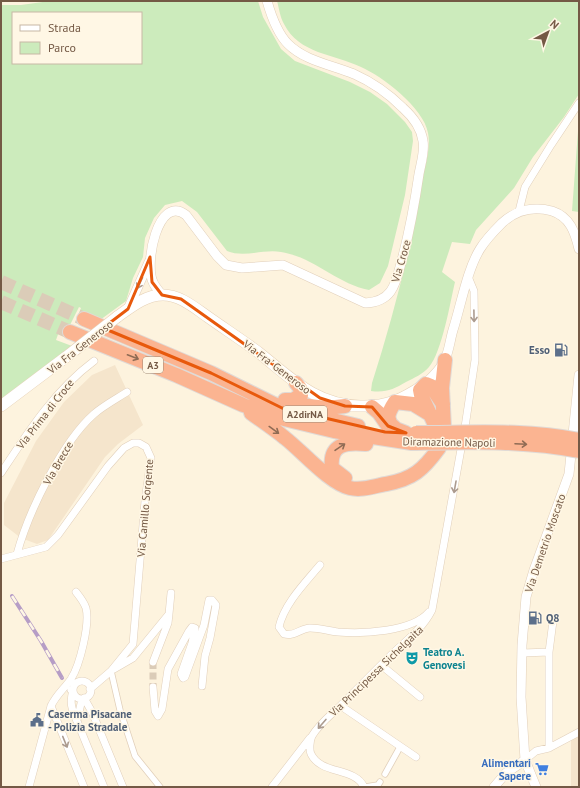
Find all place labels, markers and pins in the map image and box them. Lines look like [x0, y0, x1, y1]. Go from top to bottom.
fuel station icon: Esso [553, 342, 569, 358]
place label: Esso [529, 343, 550, 357]
fuel station icon: Q8 [527, 610, 543, 626]
place label: Q8 [546, 611, 560, 625]
place label: Teatro A. Genovesi [423, 645, 465, 672]
theatre icon: Teatro A. Genovesi [404, 650, 420, 666]
place label: Caserma Pisacane - Polizia Stradale [48, 707, 132, 734]
public building icon: Caserma Pisacane - Polizia Stradale [29, 712, 45, 728]
place label: Alimentari Sapere [482, 756, 531, 783]
supermarket icon: Alimentari Sapere [534, 761, 550, 777]

